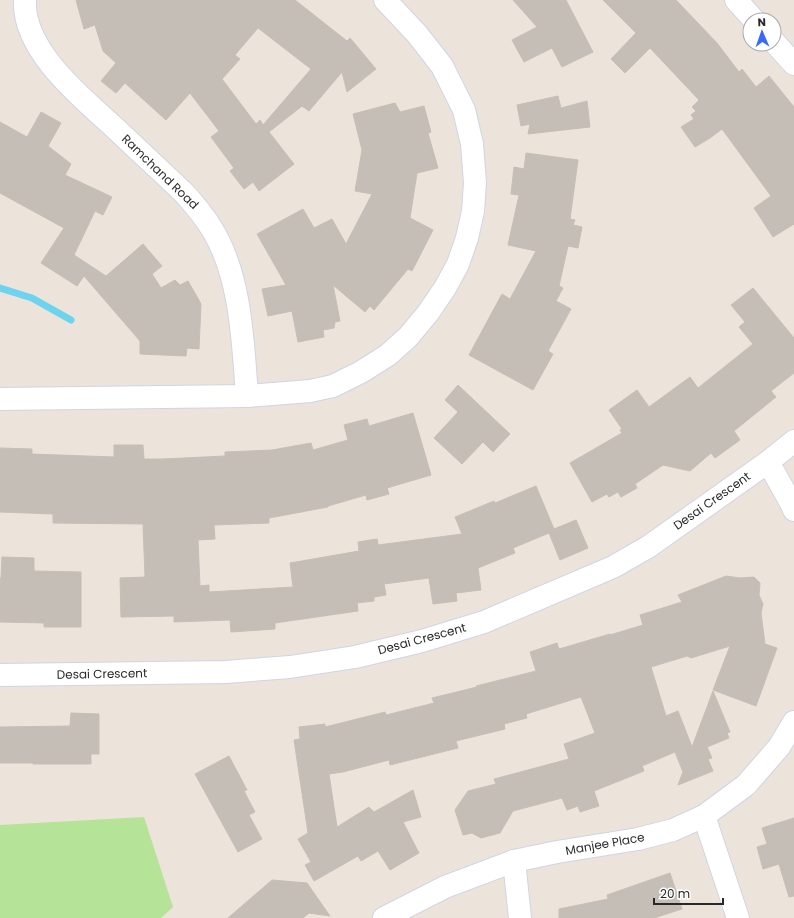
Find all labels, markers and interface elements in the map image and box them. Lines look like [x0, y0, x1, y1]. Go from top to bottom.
north arrow [742, 12, 782, 52]
text: N [757, 14, 766, 30]
street label: Ramchand Road [118, 130, 203, 213]
street label: Desai Crescent [670, 468, 754, 534]
street label: Desai Crescent [376, 619, 468, 658]
street label: Desai Crescent [57, 664, 147, 683]
street label: Manjee Place [564, 828, 646, 859]
scale bar [654, 880, 723, 906]
text: 20 m [660, 885, 690, 902]

